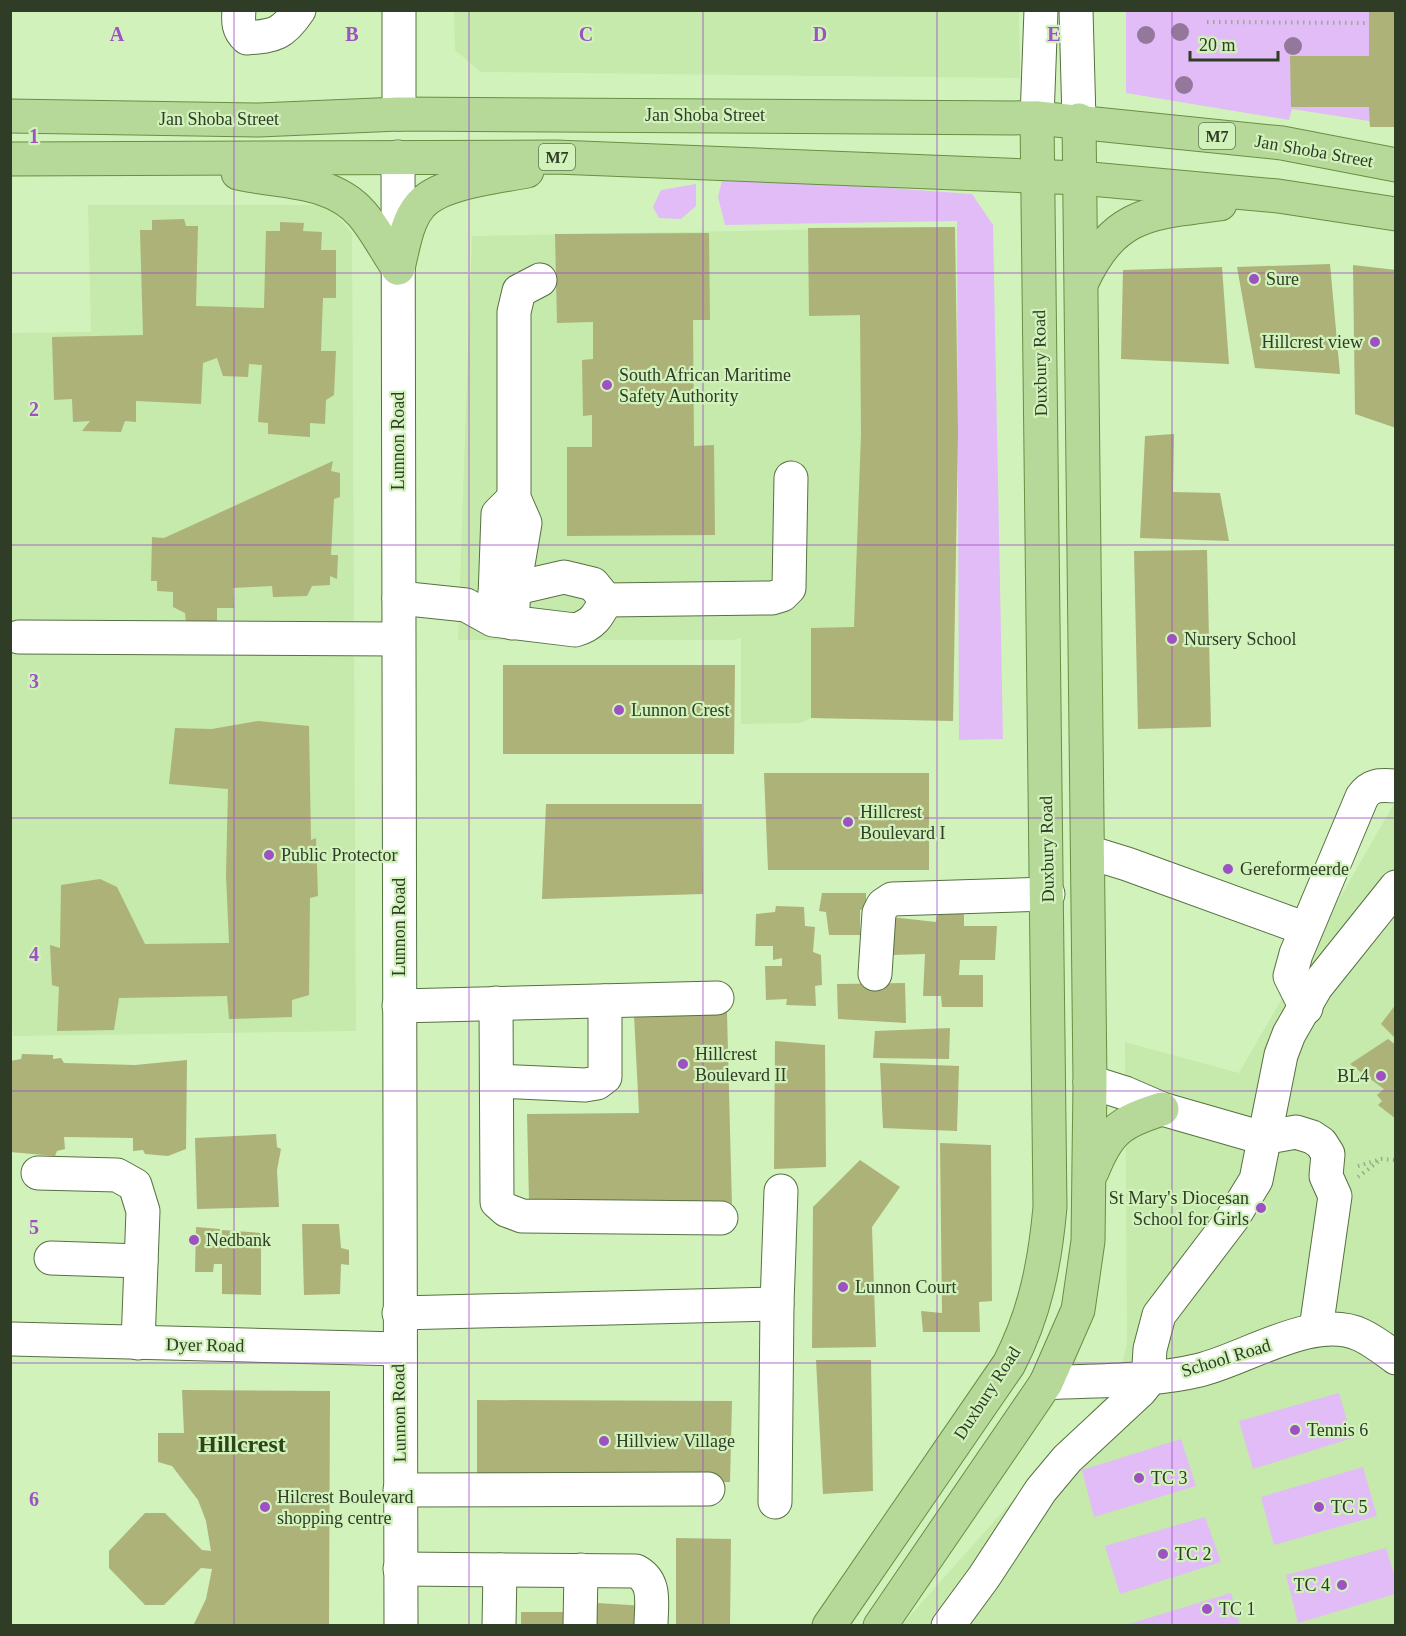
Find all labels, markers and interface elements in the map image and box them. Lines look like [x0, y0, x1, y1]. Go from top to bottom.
text: A [110, 23, 125, 45]
text: B [345, 23, 359, 45]
text: C [579, 23, 593, 45]
text: D [813, 23, 827, 45]
text: E [1047, 23, 1061, 45]
scale bar [1190, 24, 1278, 62]
text: 20 m [1199, 35, 1236, 55]
street label: Jan Shoba Street [645, 105, 765, 125]
street label: Jan Shoba Street [159, 109, 279, 129]
road number: M7 [1199, 123, 1235, 149]
text: 1 [29, 125, 39, 147]
street label: Jan Shoba Street [1253, 131, 1375, 171]
road number: M7 [539, 144, 575, 170]
place label: Sure [1266, 269, 1299, 289]
marker: Sure [1247, 272, 1261, 286]
street label: Duxbury Road [1029, 310, 1051, 416]
place label: Hillcrest view [1262, 332, 1363, 352]
marker: Hillcrest view [1368, 335, 1382, 349]
place label: South African Maritime Safety Authority [619, 365, 791, 406]
marker: South African Maritime Safety Authority [600, 378, 614, 392]
street label: Lunnon Road [388, 392, 408, 490]
text: 2 [29, 398, 39, 420]
place label: Nursery School [1184, 629, 1296, 649]
marker: Nursery School [1165, 632, 1179, 646]
text: 3 [29, 670, 39, 692]
place label: Lunnon Crest [631, 700, 730, 720]
marker: Lunnon Crest [612, 703, 626, 717]
street label: Duxbury Road [1036, 796, 1058, 902]
place label: Hillcrest Boulevard I [860, 802, 945, 843]
marker: Hillcrest Boulevard I [841, 815, 855, 829]
place label: Public Protector [281, 845, 397, 865]
marker: Public Protector [262, 848, 276, 862]
place label: Gereformeerde [1240, 859, 1349, 879]
marker: Gereformeerde [1221, 862, 1235, 876]
street label: Lunnon Road [389, 878, 409, 976]
text: 4 [29, 943, 39, 965]
place label: Hillcrest Boulevard II [695, 1044, 786, 1085]
marker: Hillcrest Boulevard II [676, 1057, 690, 1071]
place label: BL4 [1337, 1066, 1369, 1086]
marker: BL4 [1374, 1069, 1388, 1083]
place label: St Mary's Diocesan School for Girls [1109, 1188, 1249, 1229]
marker: St Mary's Diocesan School for Girls [1254, 1201, 1268, 1215]
text: 5 [29, 1216, 39, 1238]
place label: Nedbank [206, 1230, 271, 1250]
marker: Nedbank [187, 1233, 201, 1247]
place label: Lunnon Court [855, 1277, 957, 1297]
marker: Lunnon Court [836, 1280, 850, 1294]
street label: Dyer Road [166, 1334, 244, 1356]
street label: School Road [1179, 1335, 1273, 1381]
street label: Duxbury Road [950, 1343, 1024, 1443]
street label: Lunnon Road [388, 1364, 410, 1462]
place label: Tennis 6 [1307, 1420, 1368, 1440]
marker: Tennis 6 [1288, 1423, 1302, 1437]
district label: Hillcrest [198, 1431, 286, 1457]
place label: Hillview Village [616, 1431, 735, 1451]
marker: Hillview Village [597, 1434, 611, 1448]
place label: TC 3 [1151, 1468, 1188, 1488]
marker: TC 3 [1132, 1471, 1146, 1485]
place label: Hilcrest Boulevard shopping centre [277, 1487, 413, 1528]
text: 6 [29, 1488, 39, 1510]
place label: TC 5 [1331, 1497, 1368, 1517]
marker: Hilcrest Boulevard shopping centre [258, 1500, 272, 1514]
marker: TC 5 [1312, 1500, 1326, 1514]
place label: TC 2 [1175, 1544, 1212, 1564]
marker: TC 2 [1156, 1547, 1170, 1561]
place label: TC 4 [1293, 1575, 1330, 1595]
marker: TC 4 [1335, 1578, 1349, 1592]
place label: TC 1 [1219, 1599, 1256, 1619]
marker: TC 1 [1200, 1602, 1214, 1616]

